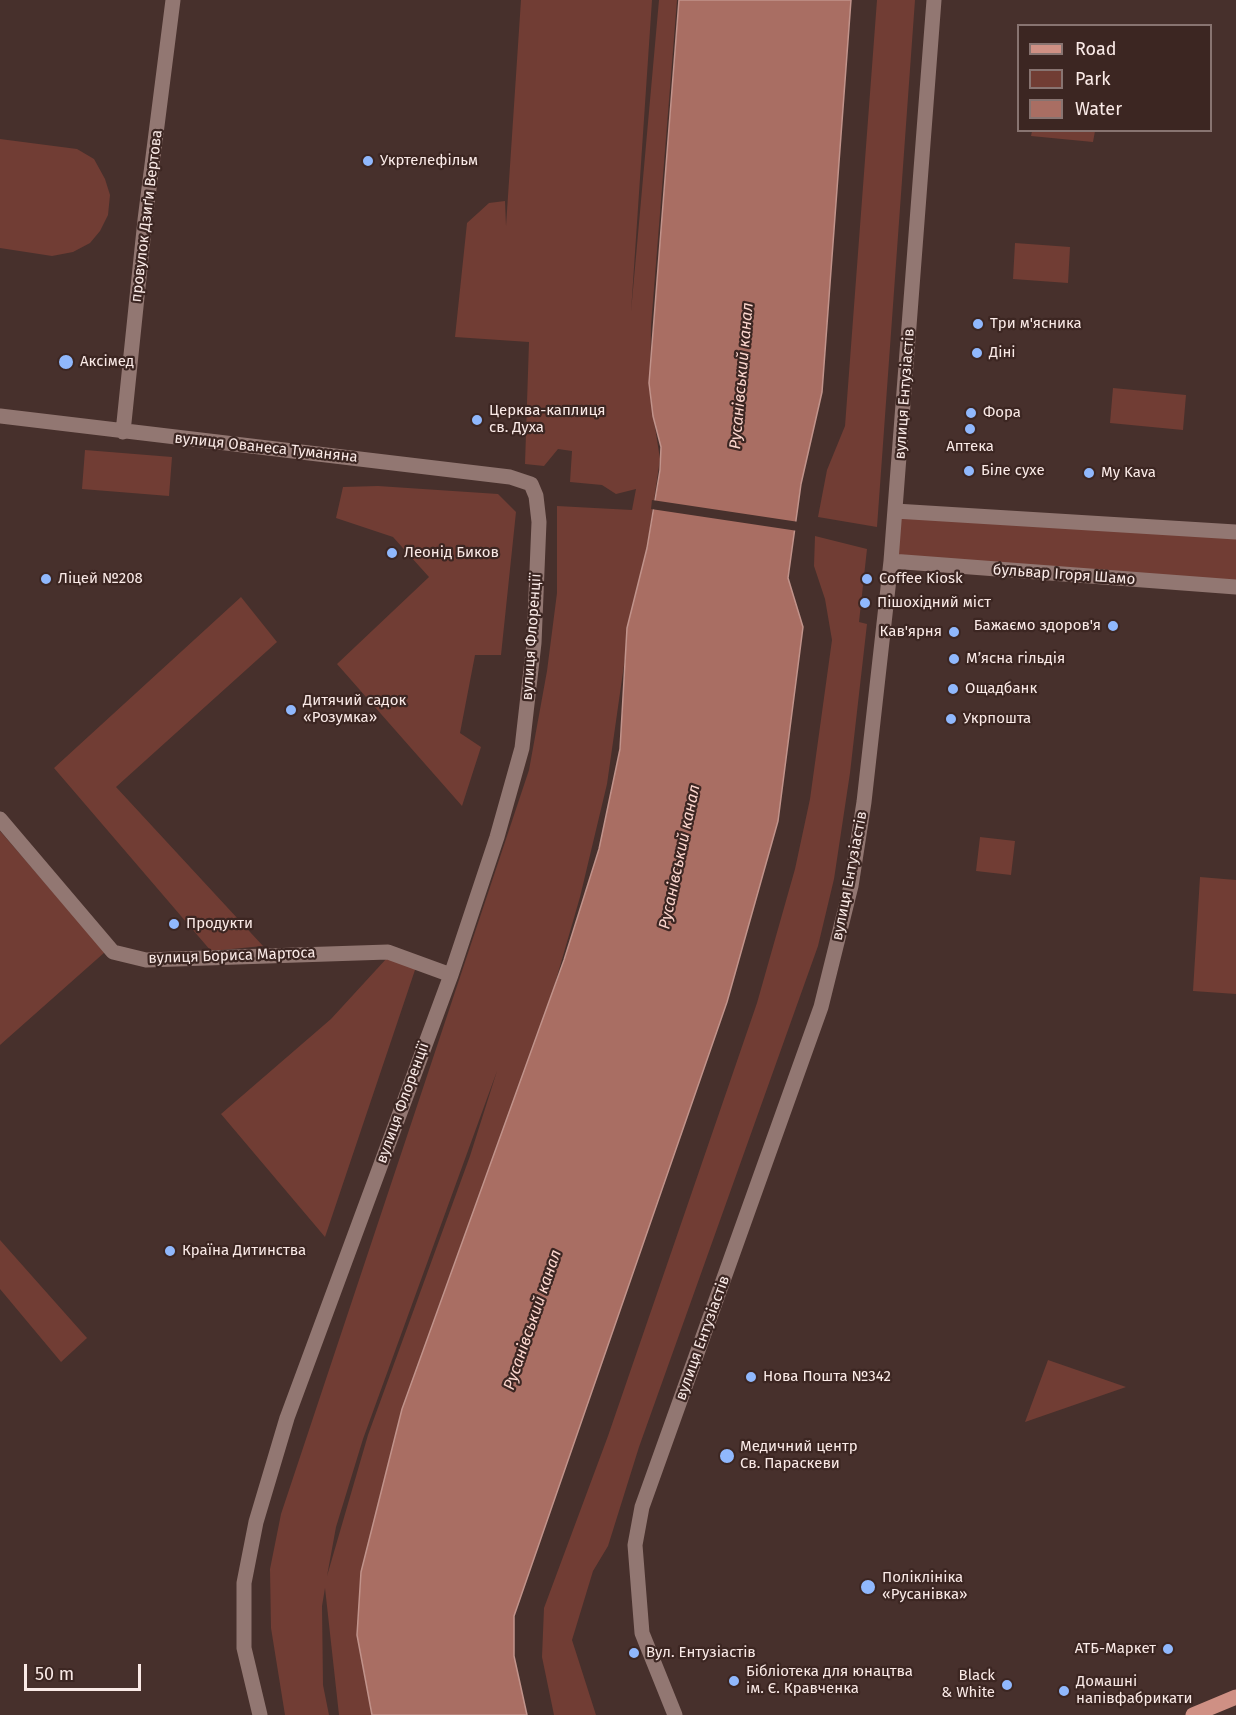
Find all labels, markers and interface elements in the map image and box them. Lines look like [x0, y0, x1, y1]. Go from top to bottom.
legend [1017, 24, 1212, 132]
text: Road [1075, 38, 1117, 60]
text: Park [1075, 68, 1110, 90]
text: Water [1075, 98, 1122, 120]
street label: провулок Дзиґи Вертова [127, 129, 167, 303]
place label: Укртелефільм [380, 152, 478, 170]
marker: Укртелефільм [361, 154, 375, 168]
water label: Русанівський канал [726, 302, 758, 450]
place label: Три м'ясника [990, 315, 1082, 333]
marker: Три м'ясника [971, 317, 985, 331]
street label: вулиця Ентузіастів [891, 328, 919, 460]
place label: Діні [989, 344, 1016, 362]
marker: Діні [970, 346, 984, 360]
marker: Аксімед [57, 353, 75, 371]
place label: Аксімед [80, 353, 134, 371]
place label: Церква-каплиця св. Духа [489, 402, 605, 437]
place label: Фора [983, 404, 1021, 422]
marker: Фора [964, 406, 978, 420]
marker: Церква-каплиця св. Духа [470, 413, 484, 427]
marker: Аптека [963, 422, 977, 436]
street label: вулиця Ованеса Туманяна [174, 429, 358, 467]
place label: Аптека [946, 438, 994, 456]
place label: Біле сухе [981, 462, 1045, 480]
marker: Біле сухе [962, 464, 976, 478]
place label: My Kava [1101, 464, 1156, 482]
marker: My Kava [1082, 466, 1096, 480]
place label: Леонід Биков [404, 544, 499, 562]
marker: Леонід Биков [385, 546, 399, 560]
street label: бульвар Ігоря Шамо [992, 561, 1136, 589]
place label: Ліцей №208 [58, 570, 143, 588]
place label: Coffee Kiosk [879, 570, 963, 588]
marker: Ліцей №208 [39, 572, 53, 586]
marker: Coffee Kiosk [860, 572, 874, 586]
street label: вулиця Флоренції [519, 573, 545, 701]
place label: Пішохідний міст [877, 594, 991, 612]
marker: Пішохідний міст [858, 596, 872, 610]
place label: Бажаємо здоров'я [974, 617, 1101, 635]
marker: Бажаємо здоров'я [1106, 619, 1120, 633]
place label: Кав'ярня [880, 623, 942, 641]
marker: Кав'ярня [947, 625, 961, 639]
place label: М’ясна гільдія [966, 650, 1065, 668]
marker: М’ясна гільдія [947, 652, 961, 666]
place label: Ощадбанк [965, 680, 1037, 698]
marker: Ощадбанк [946, 682, 960, 696]
place label: Дитячий садок «Розумка» [303, 692, 406, 727]
marker: Дитячий садок «Розумка» [284, 703, 298, 717]
place label: Укрпошта [963, 710, 1031, 728]
marker: Укрпошта [944, 712, 958, 726]
water label: Русанівський канал [655, 783, 705, 931]
street label: вулиця Ентузіастів [829, 810, 871, 942]
place label: Продукти [186, 915, 253, 933]
marker: Продукти [167, 917, 181, 931]
street label: вулиця Бориса Мартоса [148, 944, 316, 968]
street label: вулиця Флоренції [373, 1040, 433, 1166]
place label: Країна Дитинства [182, 1242, 306, 1260]
marker: Країна Дитинства [163, 1244, 177, 1258]
water label: Русанівський канал [500, 1247, 566, 1393]
street label: вулиця Ентузіастів [672, 1273, 734, 1403]
place label: Нова Пошта №342 [763, 1368, 891, 1386]
marker: Нова Пошта №342 [744, 1370, 758, 1384]
place label: Медичний центр Св. Параскеви [740, 1438, 858, 1473]
marker: Медичний центр Св. Параскеви [718, 1447, 736, 1465]
place label: Поліклініка «Русанівка» [882, 1569, 968, 1604]
marker: Поліклініка «Русанівка» [859, 1578, 877, 1596]
place label: АТБ-Маркет [1075, 1640, 1156, 1658]
marker: АТБ-Маркет [1161, 1642, 1175, 1656]
place label: Вул. Ентузіастів [646, 1644, 756, 1662]
marker: Вул. Ентузіастів [627, 1646, 641, 1660]
scale bar [27, 1652, 144, 1690]
text: 50 m [35, 1663, 74, 1685]
place label: Бібліотека для юнацтва ім. Є. Кравченка [746, 1663, 913, 1698]
place label: Black & White [941, 1667, 995, 1702]
place label: Домашні напівфабрикати [1076, 1673, 1193, 1708]
marker: Бібліотека для юнацтва ім. Є. Кравченка [727, 1674, 741, 1688]
marker: Black & White [1000, 1678, 1014, 1692]
marker: Домашні напівфабрикати [1057, 1684, 1071, 1698]

